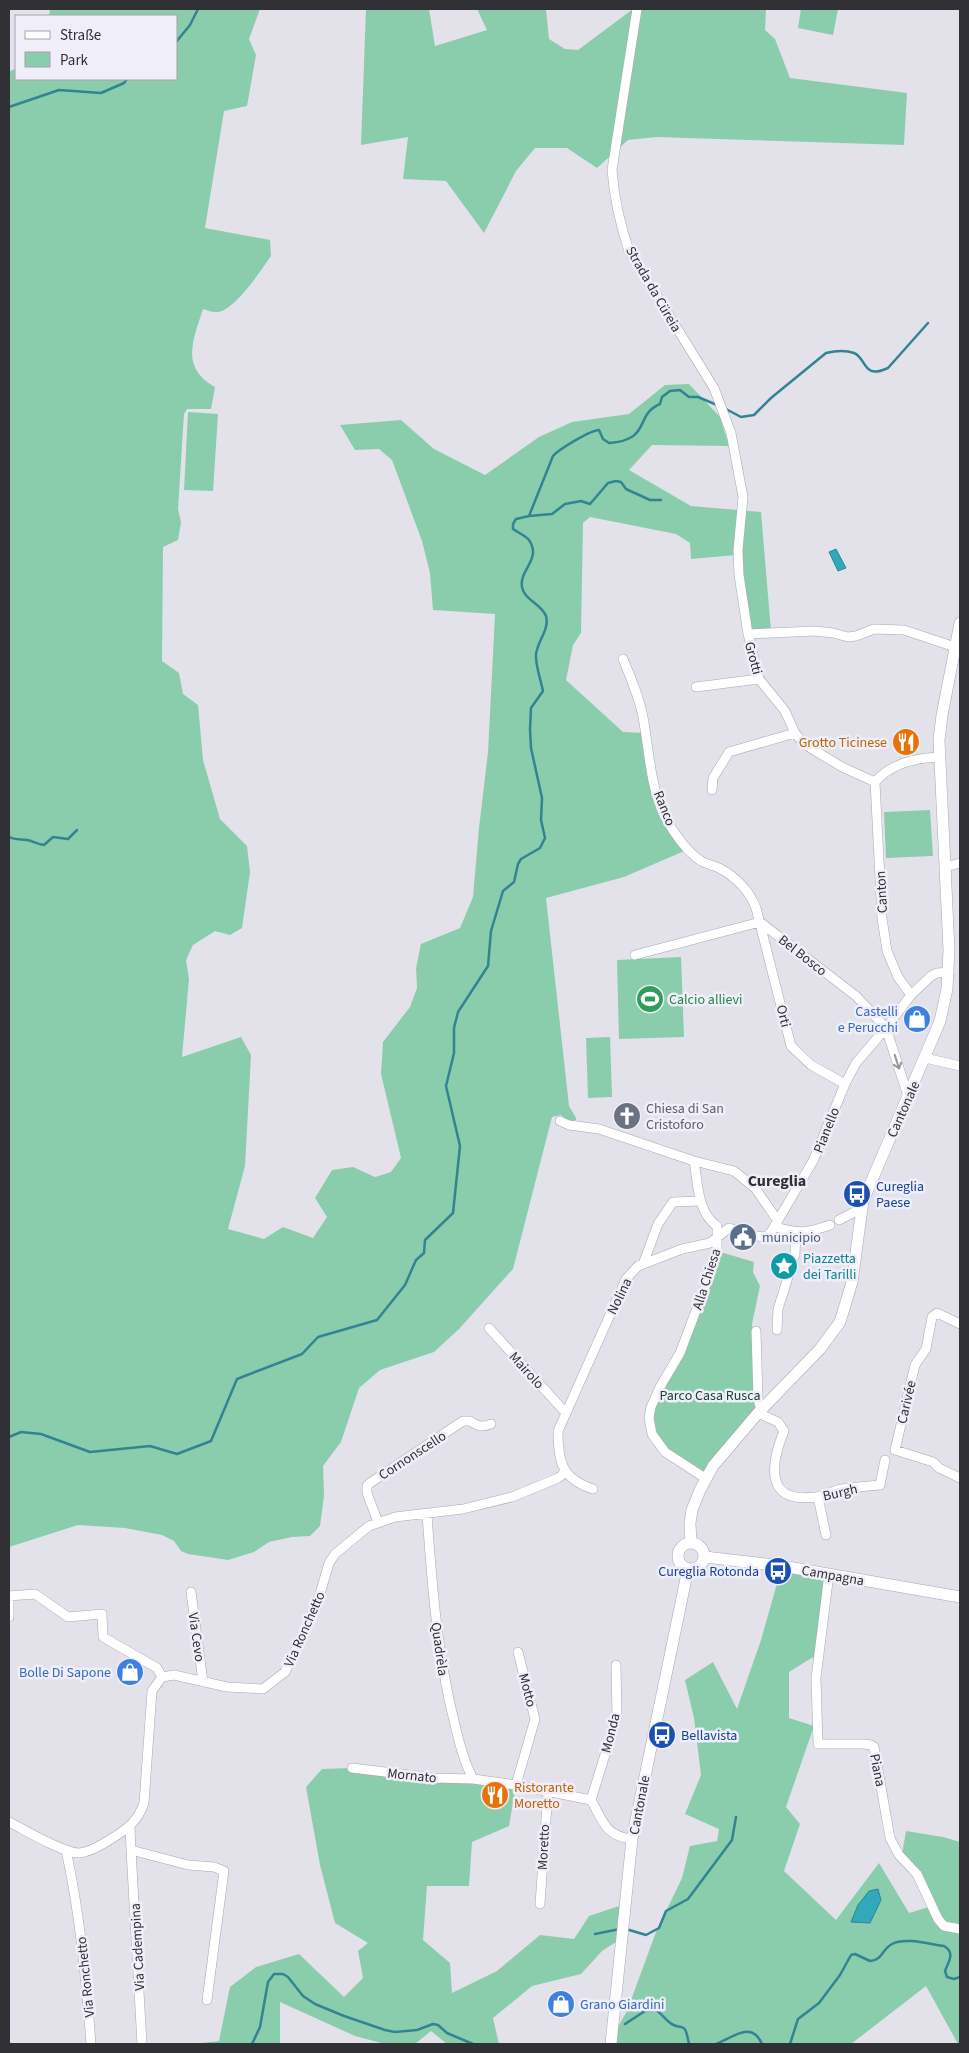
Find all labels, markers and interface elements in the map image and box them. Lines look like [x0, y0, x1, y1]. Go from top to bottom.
legend [15, 15, 178, 80]
text: Straße [60, 25, 101, 46]
text: Park [60, 50, 89, 71]
street label: Strada da Cüreia [620, 243, 686, 336]
street label: Grotti [739, 640, 767, 677]
restaurant icon: Grotto Ticinese [891, 727, 921, 757]
place label: Grotto Ticinese [799, 733, 887, 753]
street label: Ranco [648, 788, 680, 829]
street label: Canton [871, 870, 893, 914]
street label: Bel Bosco [774, 930, 831, 981]
sports icon: Calcio allievi [635, 984, 665, 1014]
place label: Calcio allievi [669, 990, 742, 1010]
place label: Castelli e Perucchi [838, 1002, 898, 1038]
street label: Orti [771, 1003, 795, 1030]
shop icon: Castelli e Perucchi [902, 1004, 932, 1034]
one-way arrow [893, 1054, 903, 1070]
street label: Cantonale [883, 1078, 925, 1141]
place label: Chiesa di San Cristoforo [646, 1099, 724, 1135]
church icon: Chiesa di San Cristoforo [612, 1101, 642, 1131]
street label: Pianello [809, 1104, 845, 1156]
district label: Cureglia [748, 1170, 806, 1192]
place label: Cureglia Paese [876, 1177, 924, 1213]
bus stop icon: Cureglia Paese [842, 1179, 872, 1209]
public building icon: municipio [728, 1222, 758, 1252]
place label: municipio [762, 1228, 821, 1248]
street label: Alla Chiesa [688, 1246, 726, 1313]
place label: Piazzetta dei Tarilli [803, 1249, 856, 1285]
place icon: Piazzetta dei Tarilli [769, 1251, 799, 1281]
street label: Nolina [602, 1275, 637, 1318]
street label: Mairolo [504, 1348, 548, 1394]
street label: Carivée [892, 1379, 922, 1426]
park label: Parco Casa Rusca [659, 1386, 761, 1406]
street label: Cornonscello [375, 1426, 450, 1485]
street label: Burgh [821, 1479, 860, 1507]
bus stop icon: Cureglia Rotonda [763, 1556, 793, 1586]
street label: Campagna [800, 1561, 866, 1591]
place label: Cureglia Rotonda [658, 1562, 759, 1582]
street label: Via Ronchetto [279, 1588, 331, 1670]
street label: Via Cevo [183, 1611, 209, 1663]
street label: Quadrèla [425, 1621, 453, 1677]
shop icon: Bolle Di Sapone [115, 1657, 145, 1687]
place label: Bolle Di Sapone [19, 1663, 111, 1683]
street label: Motto [513, 1671, 541, 1709]
street label: Monda [596, 1711, 626, 1755]
bus stop icon: Bellavista [647, 1720, 677, 1750]
place label: Bellavista [681, 1726, 737, 1746]
street label: Piana [864, 1752, 890, 1788]
street label: Mornato [386, 1763, 437, 1789]
street label: Cantonale [624, 1774, 656, 1837]
place label: Ristorante Moretto [514, 1778, 574, 1814]
restaurant icon: Ristorante Moretto [480, 1780, 510, 1810]
street label: Moretto [533, 1824, 555, 1870]
street label: Via Cadempina [126, 1903, 150, 1991]
street label: Via Ronchetto [72, 1936, 100, 2018]
shop icon: Grano Giardini [546, 1989, 576, 2019]
place label: Grano Giardini [580, 1995, 664, 2015]

